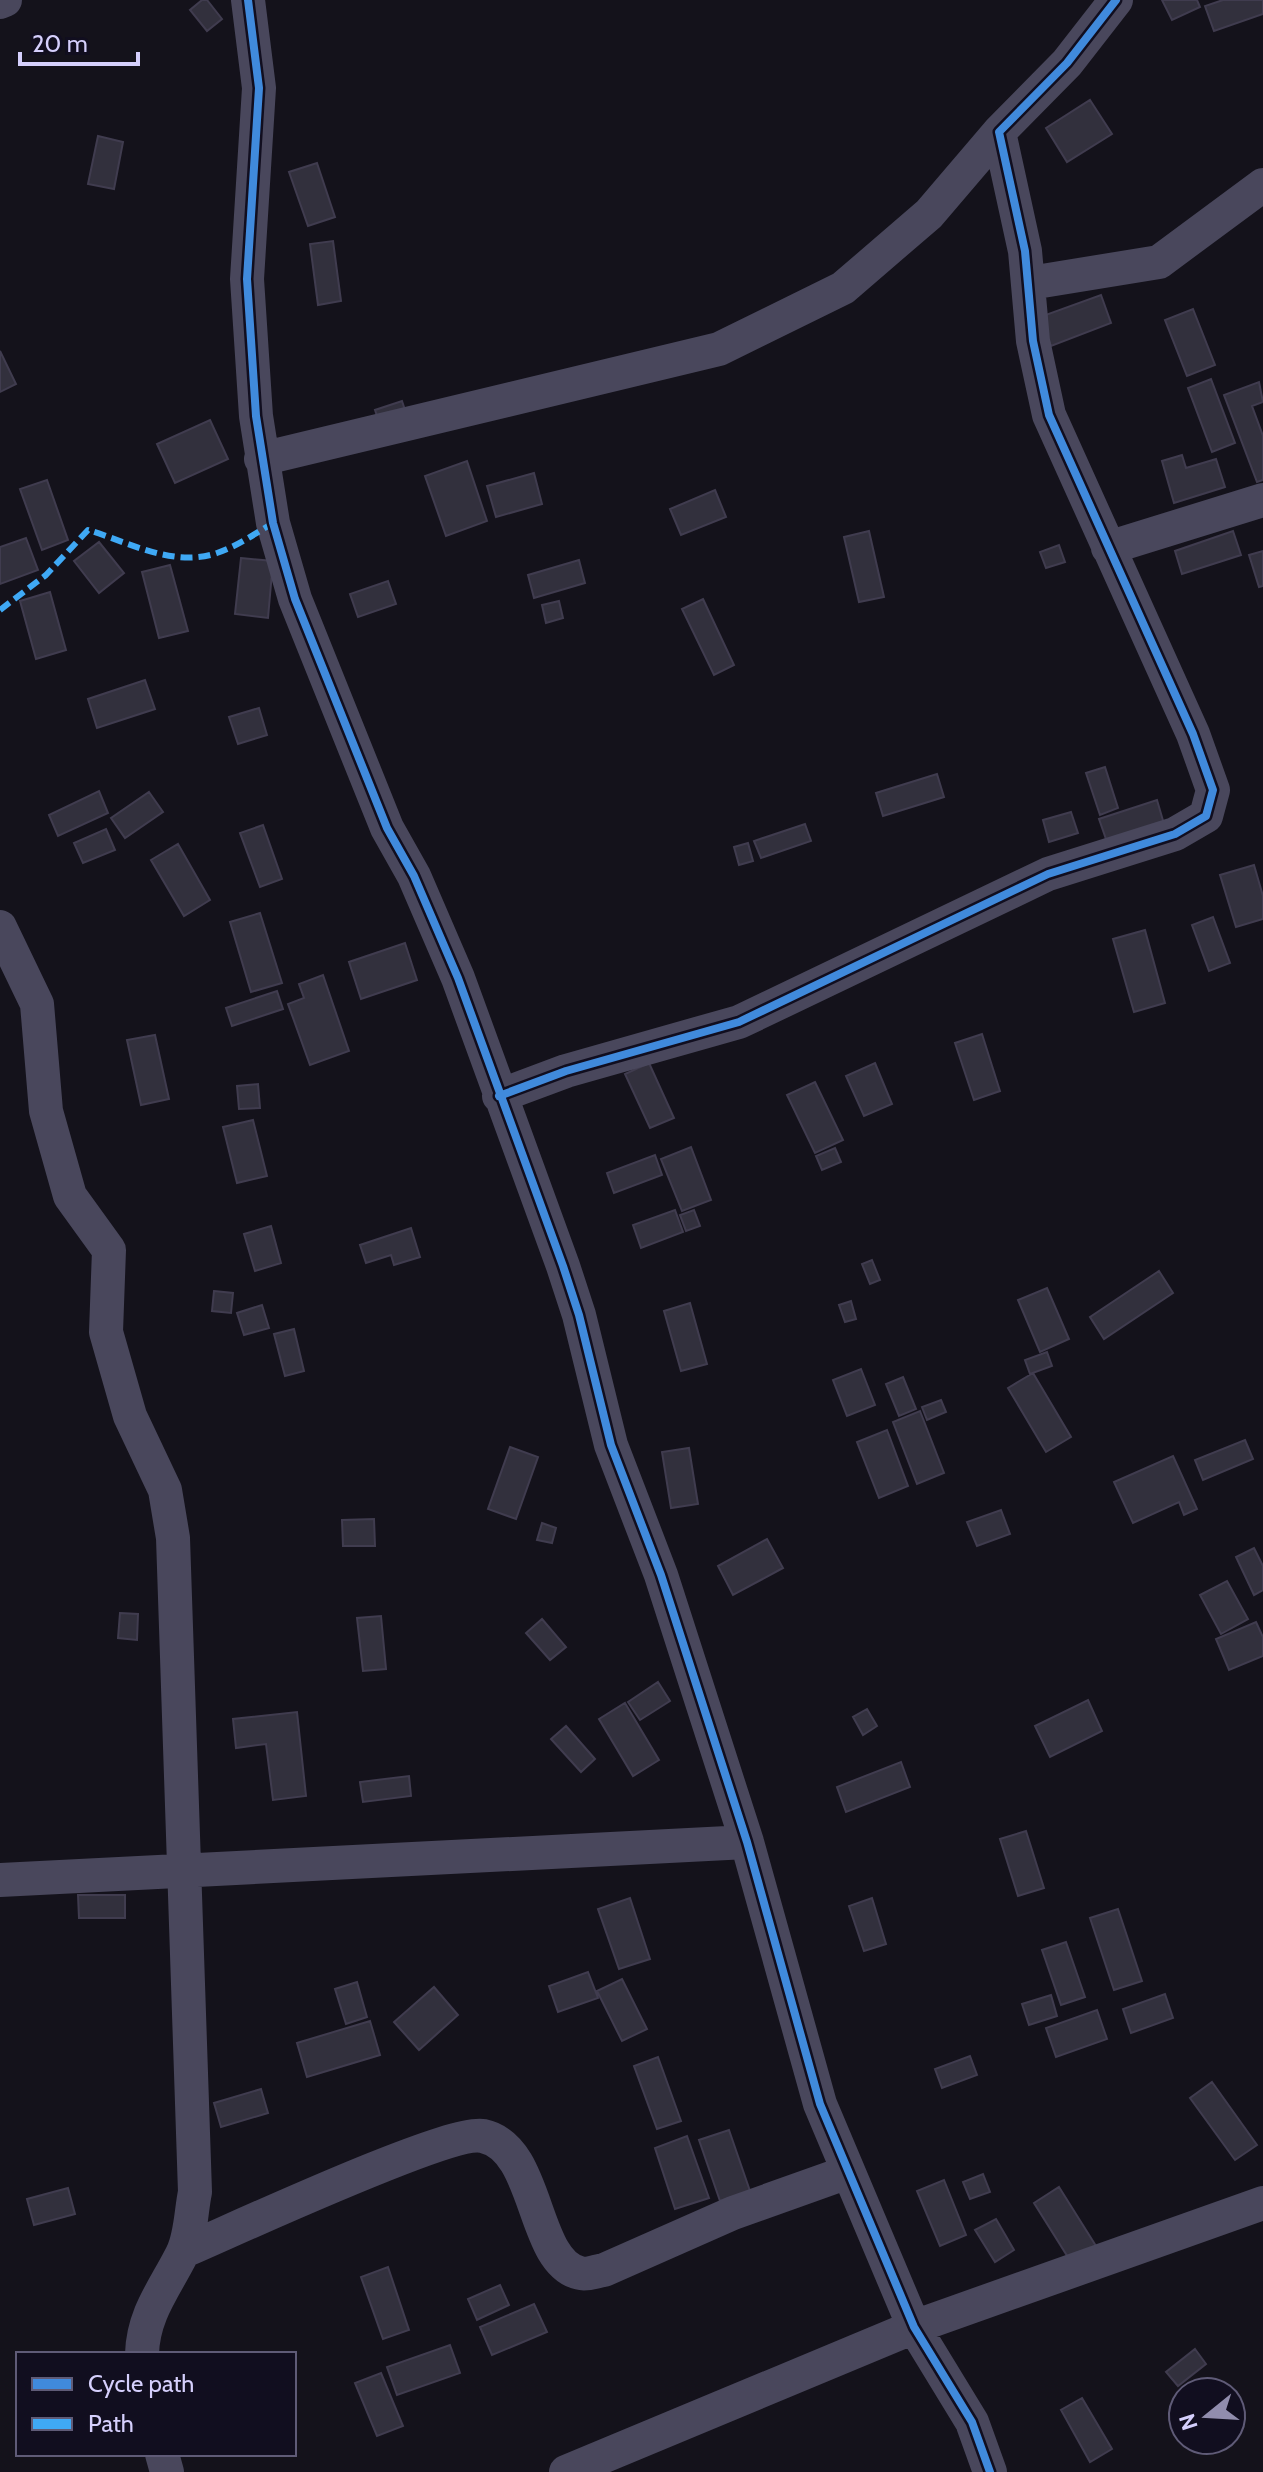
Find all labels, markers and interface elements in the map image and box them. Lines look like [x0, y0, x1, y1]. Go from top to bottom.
scale bar [20, 16, 138, 66]
text: 20 m [32, 29, 88, 58]
legend [16, 2352, 296, 2456]
text: Cycle path [88, 2369, 194, 2398]
north arrow [1167, 2376, 1247, 2456]
text: Path [88, 2409, 134, 2438]
text: N [1173, 2410, 1204, 2434]

